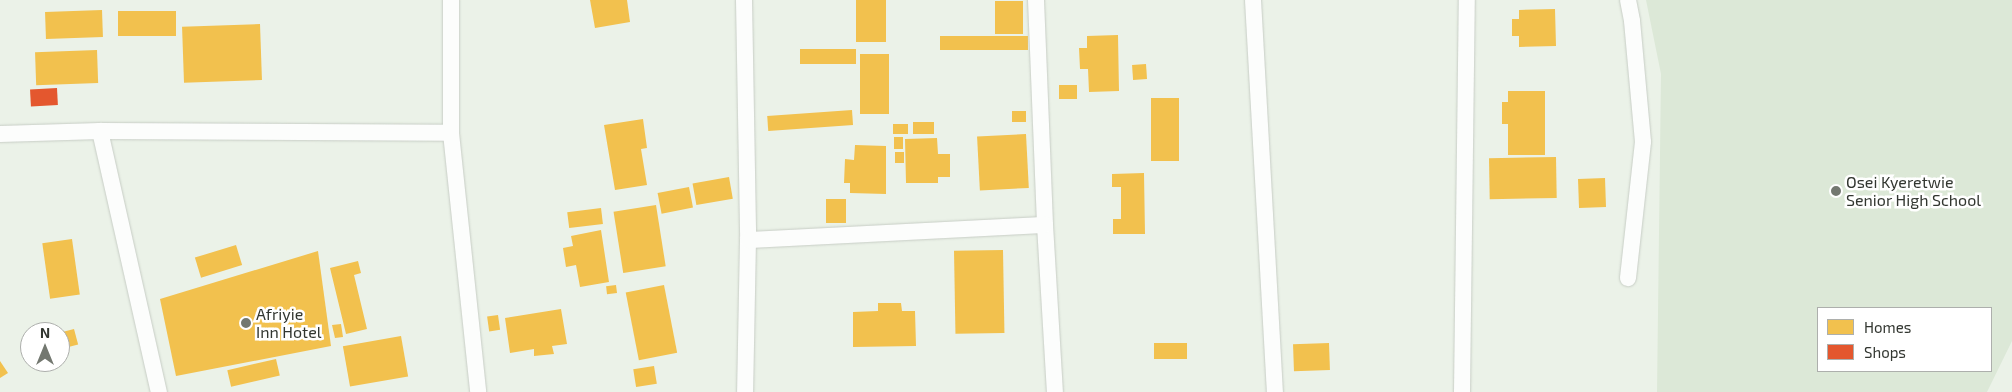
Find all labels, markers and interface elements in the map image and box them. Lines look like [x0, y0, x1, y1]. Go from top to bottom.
place label: Osei Kyeretwie Senior High School [1846, 172, 1981, 210]
marker: Osei Kyeretwie Senior High School [1830, 185, 1842, 197]
place label: Afriyie Inn Hotel [256, 304, 322, 342]
legend [1817, 307, 1992, 372]
marker: Afriyie Inn Hotel [240, 317, 252, 329]
text: Homes [1864, 318, 1911, 336]
north arrow [20, 322, 70, 372]
text: N [40, 324, 50, 341]
text: Shops [1864, 343, 1906, 361]

